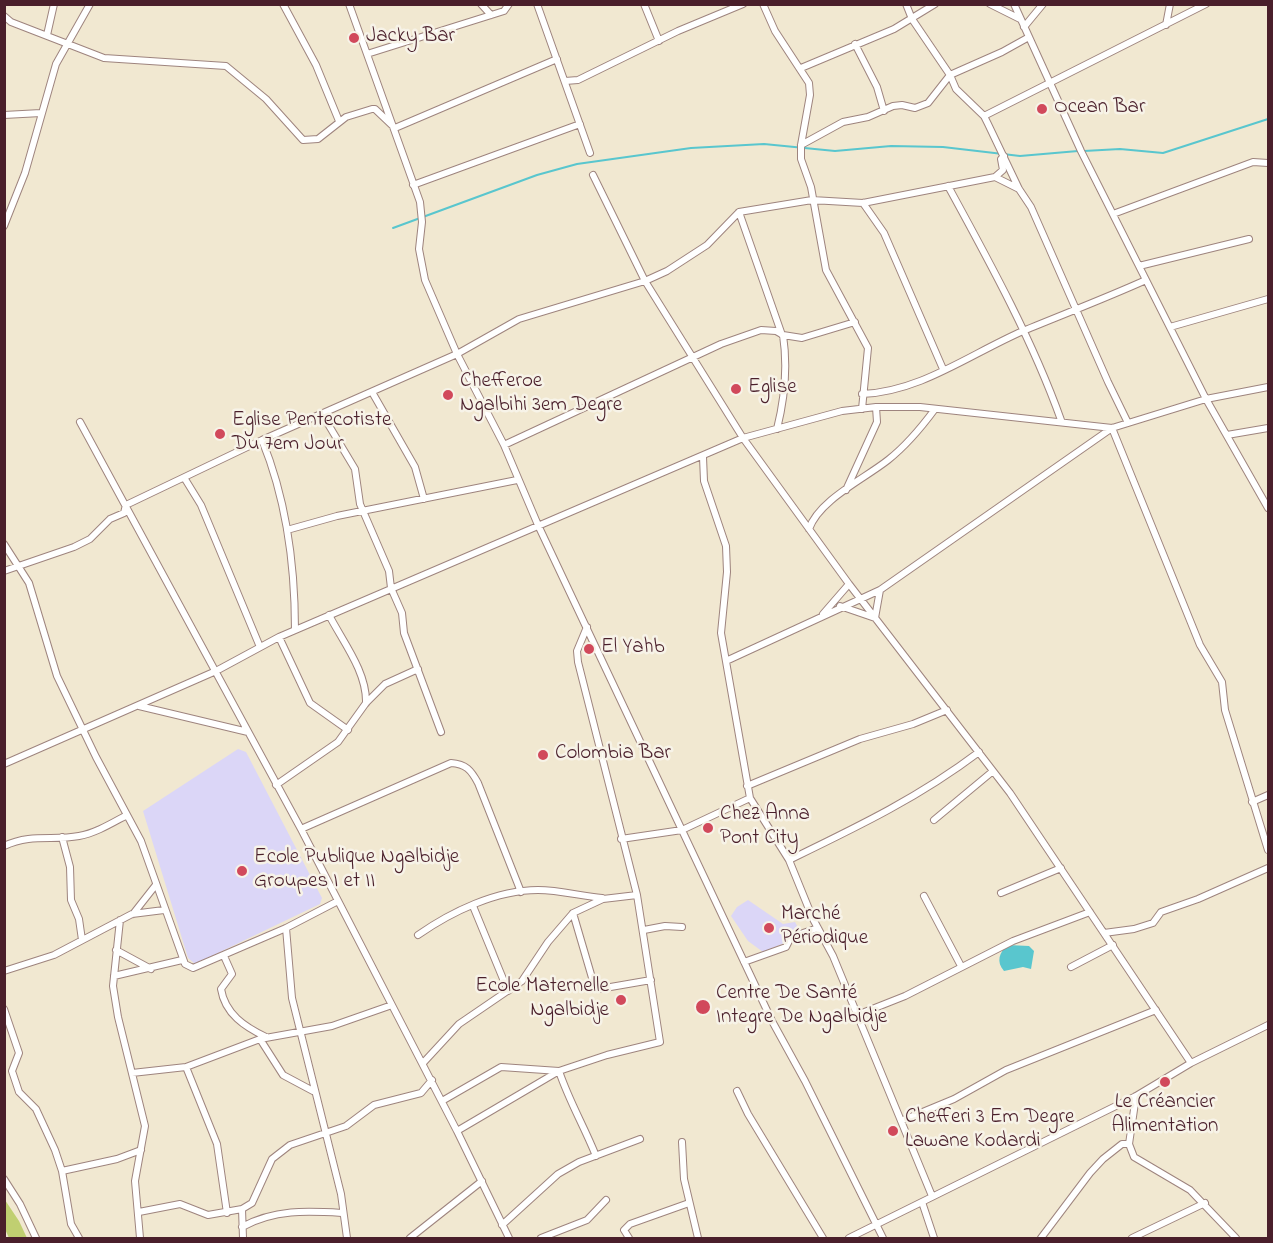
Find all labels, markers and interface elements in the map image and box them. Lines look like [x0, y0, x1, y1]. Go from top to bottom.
place label: Jacky Bar [366, 25, 455, 51]
marker: Jacky Bar [347, 31, 361, 45]
place label: Ocean Bar [1054, 96, 1145, 122]
marker: Ocean Bar [1035, 102, 1049, 116]
place label: Chefferoe Ngalbihi 3em Degre [460, 370, 622, 420]
place label: Eglise [748, 376, 797, 402]
marker: Eglise [729, 382, 743, 396]
marker: Chefferoe Ngalbihi 3em Degre [441, 388, 455, 402]
place label: Eglise Pentecotiste Du 7em Jour [232, 409, 391, 459]
marker: Eglise Pentecotiste Du 7em Jour [213, 427, 227, 441]
place label: El Yahb [601, 636, 665, 662]
marker: El Yahb [582, 642, 596, 656]
place label: Colombia Bar [555, 742, 671, 768]
marker: Colombia Bar [536, 748, 550, 762]
place label: Chez Anna Pont City [720, 803, 810, 853]
marker: Chez Anna Pont City [701, 821, 715, 835]
place label: Ecole Publique Ngalbidje Groupes I et II [254, 846, 459, 896]
marker: Ecole Publique Ngalbidje Groupes I et II [235, 864, 249, 878]
place label: Marché Périodique [781, 903, 868, 953]
marker: Marché Périodique [762, 921, 776, 935]
place label: Ecole Maternelle Ngalbidje [475, 975, 609, 1025]
place label: Centre De Santé Integre De Ngalbidje [716, 982, 887, 1032]
marker: Ecole Maternelle Ngalbidje [614, 993, 628, 1007]
marker: Centre De Santé Integre De Ngalbidje [694, 998, 712, 1016]
marker: Le Créancier Alimentation [1158, 1075, 1172, 1089]
place label: Le Créancier Alimentation [1112, 1091, 1218, 1141]
place label: Chefferi 3 Em Degre Lawane Kodardi [905, 1106, 1074, 1156]
marker: Chefferi 3 Em Degre Lawane Kodardi [886, 1124, 900, 1138]

